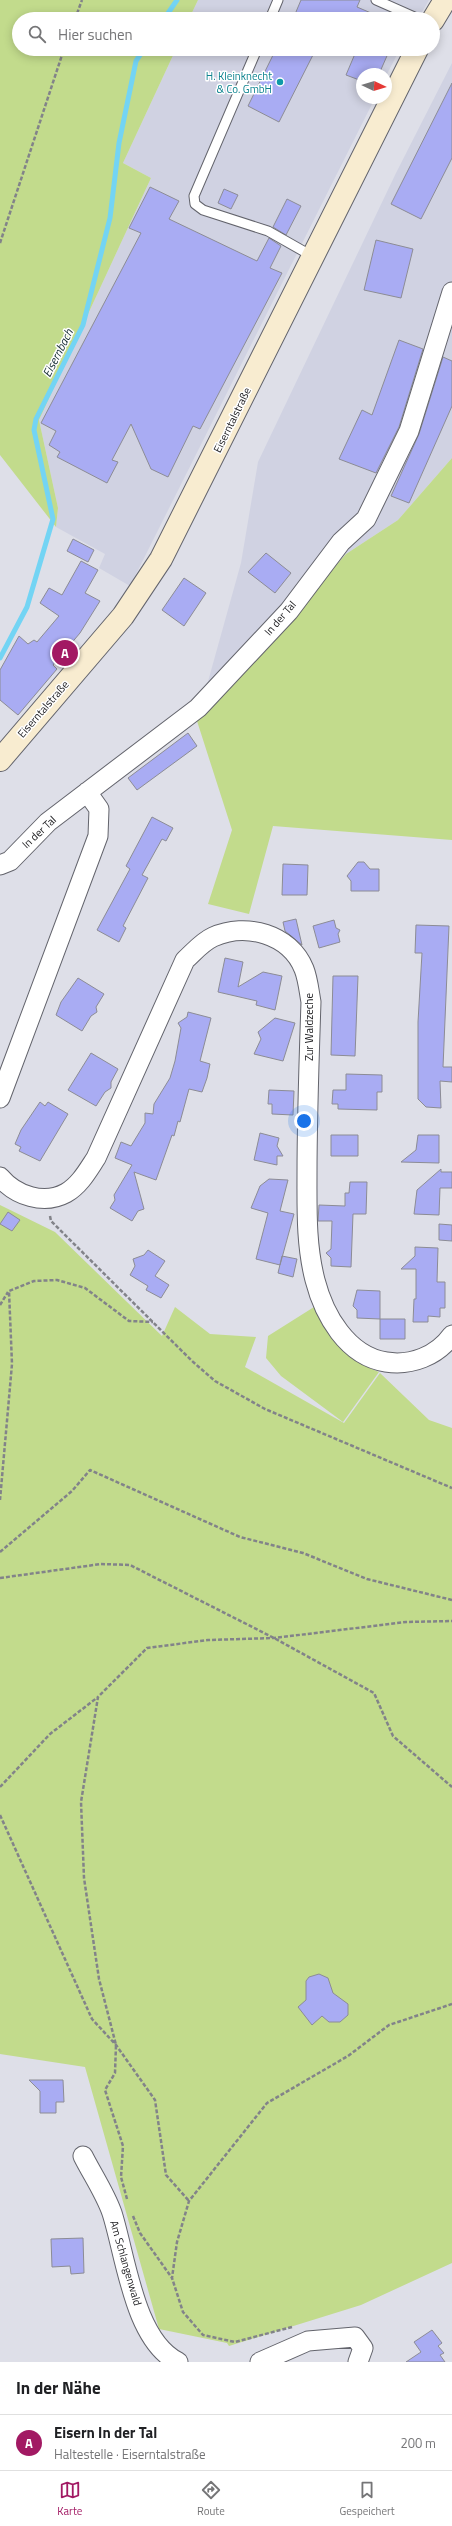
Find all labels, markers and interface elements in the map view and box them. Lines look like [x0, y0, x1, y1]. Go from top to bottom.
search box [12, 12, 440, 56]
icon: search [26, 23, 48, 45]
text: Hier suchen [58, 23, 133, 46]
place label: H. Kleinknecht & Co. GmbH [206, 68, 272, 97]
north arrow [356, 68, 392, 104]
marker: H. Kleinknecht & Co. GmbH [275, 77, 285, 87]
water label: Eisernbach [37, 324, 78, 380]
street label: Eiserntalstraße [209, 384, 255, 455]
street label: In der Tal [260, 597, 300, 639]
pin: A [52, 638, 78, 668]
street label: Eiserntalstraße [14, 677, 73, 741]
street label: In der Tal [18, 812, 60, 852]
street label: Zur Waldzeche [301, 993, 317, 1061]
your location [294, 1111, 314, 1131]
street label: Am Schlangenwald [106, 2218, 146, 2308]
text: In der Nähe [16, 2375, 101, 2401]
text: Eisern In der Tal [54, 2421, 157, 2444]
text: A [25, 2433, 33, 2453]
text: 200 m [400, 2433, 436, 2453]
text: Haltestelle · Eiserntalstraße [54, 2444, 206, 2464]
tab: Karte [57, 2479, 82, 2519]
tab: Route [197, 2479, 225, 2519]
tab: Gespeichert [340, 2479, 395, 2519]

